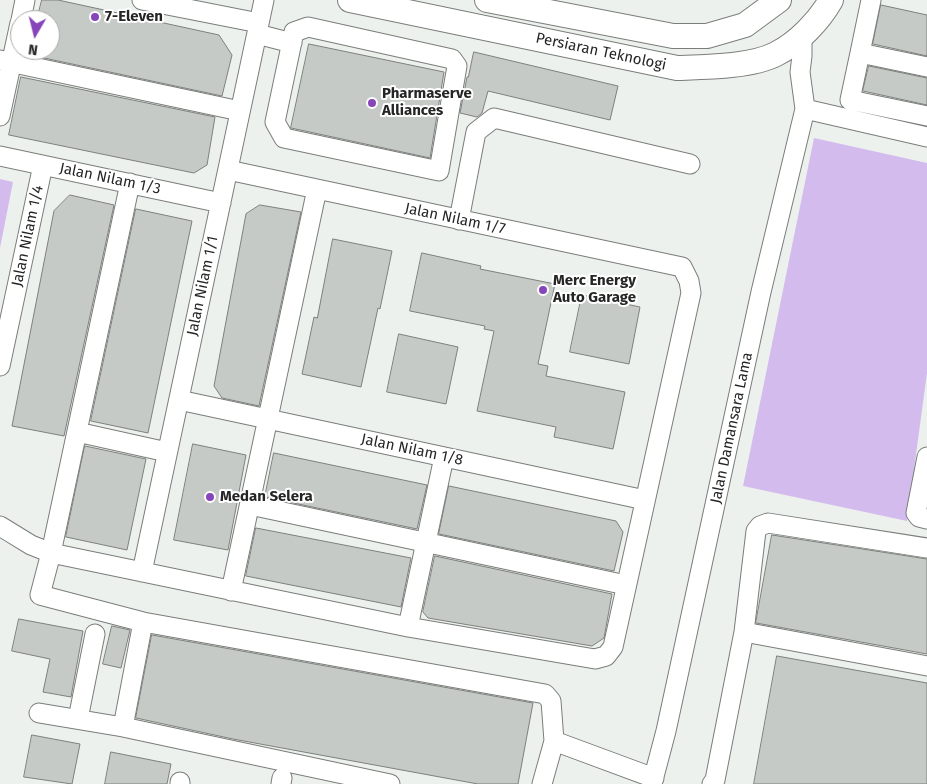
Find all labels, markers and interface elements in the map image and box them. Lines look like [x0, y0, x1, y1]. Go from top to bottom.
place label: 7-Eleven [105, 8, 163, 26]
north arrow [10, 10, 60, 60]
marker: 7-Eleven [89, 11, 101, 23]
street label: Persiaran Teknologi [534, 29, 668, 75]
text: N [27, 40, 39, 58]
place label: Pharmaserve Alliances [382, 85, 472, 120]
marker: Pharmaserve Alliances [366, 97, 378, 109]
street label: Jalan Nilam 1/3 [58, 159, 162, 199]
street label: Jalan Nilam 1/4 [8, 184, 48, 288]
street label: Jalan Nilam 1/7 [403, 200, 507, 238]
street label: Jalan Nilam 1/1 [184, 234, 222, 338]
place label: Merc Energy Auto Garage [553, 272, 636, 307]
marker: Merc Energy Auto Garage [537, 284, 549, 296]
street label: Jalan Damansara Lama [707, 351, 757, 505]
street label: Jalan Nilam 1/8 [359, 430, 465, 470]
place label: Medan Selera [220, 488, 313, 506]
marker: Medan Selera [204, 491, 216, 503]

